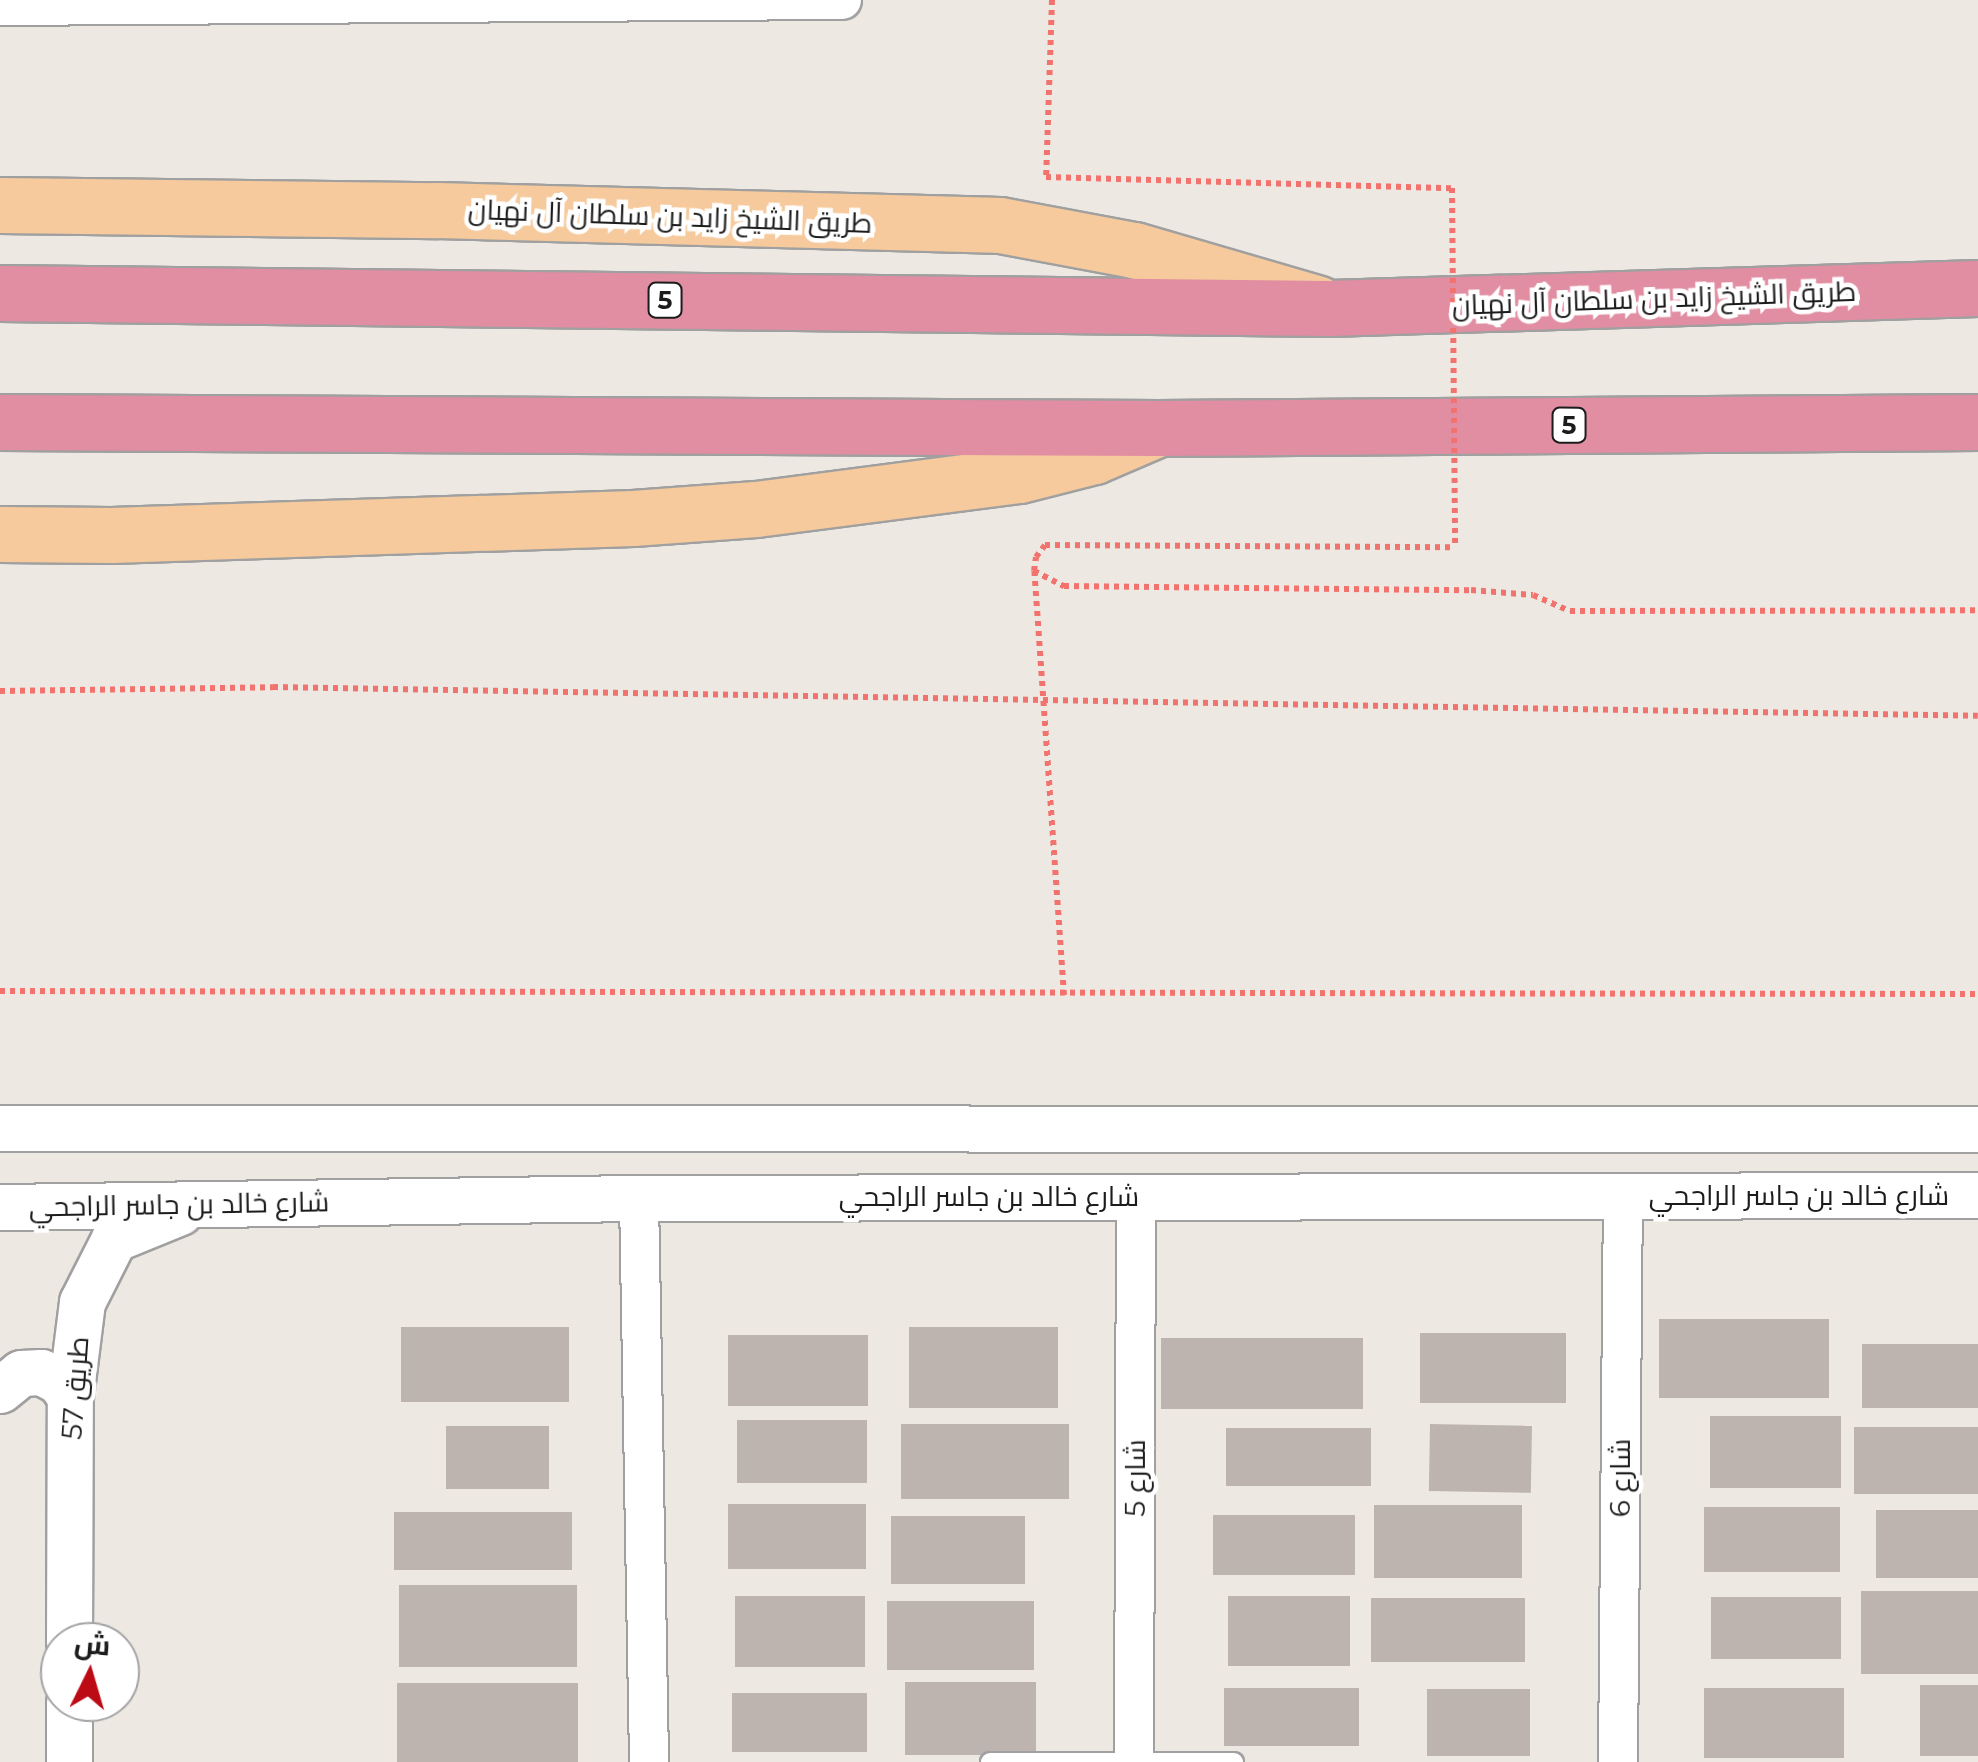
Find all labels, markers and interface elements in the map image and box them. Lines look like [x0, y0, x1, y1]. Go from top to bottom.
street label: طريق الشيخ زايد بن سلطان آل نهيان [467, 192, 873, 240]
street label: طريق الشيخ زايد بن سلطان آل نهيان [1451, 274, 1857, 322]
road number: 5 [648, 280, 682, 320]
road number: 5 [1552, 405, 1586, 445]
street label: شارع خالد بن جاسر الراجحي [1649, 1178, 1949, 1212]
street label: شارع خالد بن جاسر الراجحي [839, 1179, 1139, 1213]
street label: شارع خالد بن جاسر الراجحي [29, 1185, 329, 1223]
street label: طريق 57 [55, 1335, 95, 1441]
street label: شارع 5 [1118, 1439, 1152, 1517]
street label: شارع 6 [1603, 1439, 1637, 1517]
north arrow [40, 1622, 140, 1722]
text: ش [73, 1626, 112, 1663]

